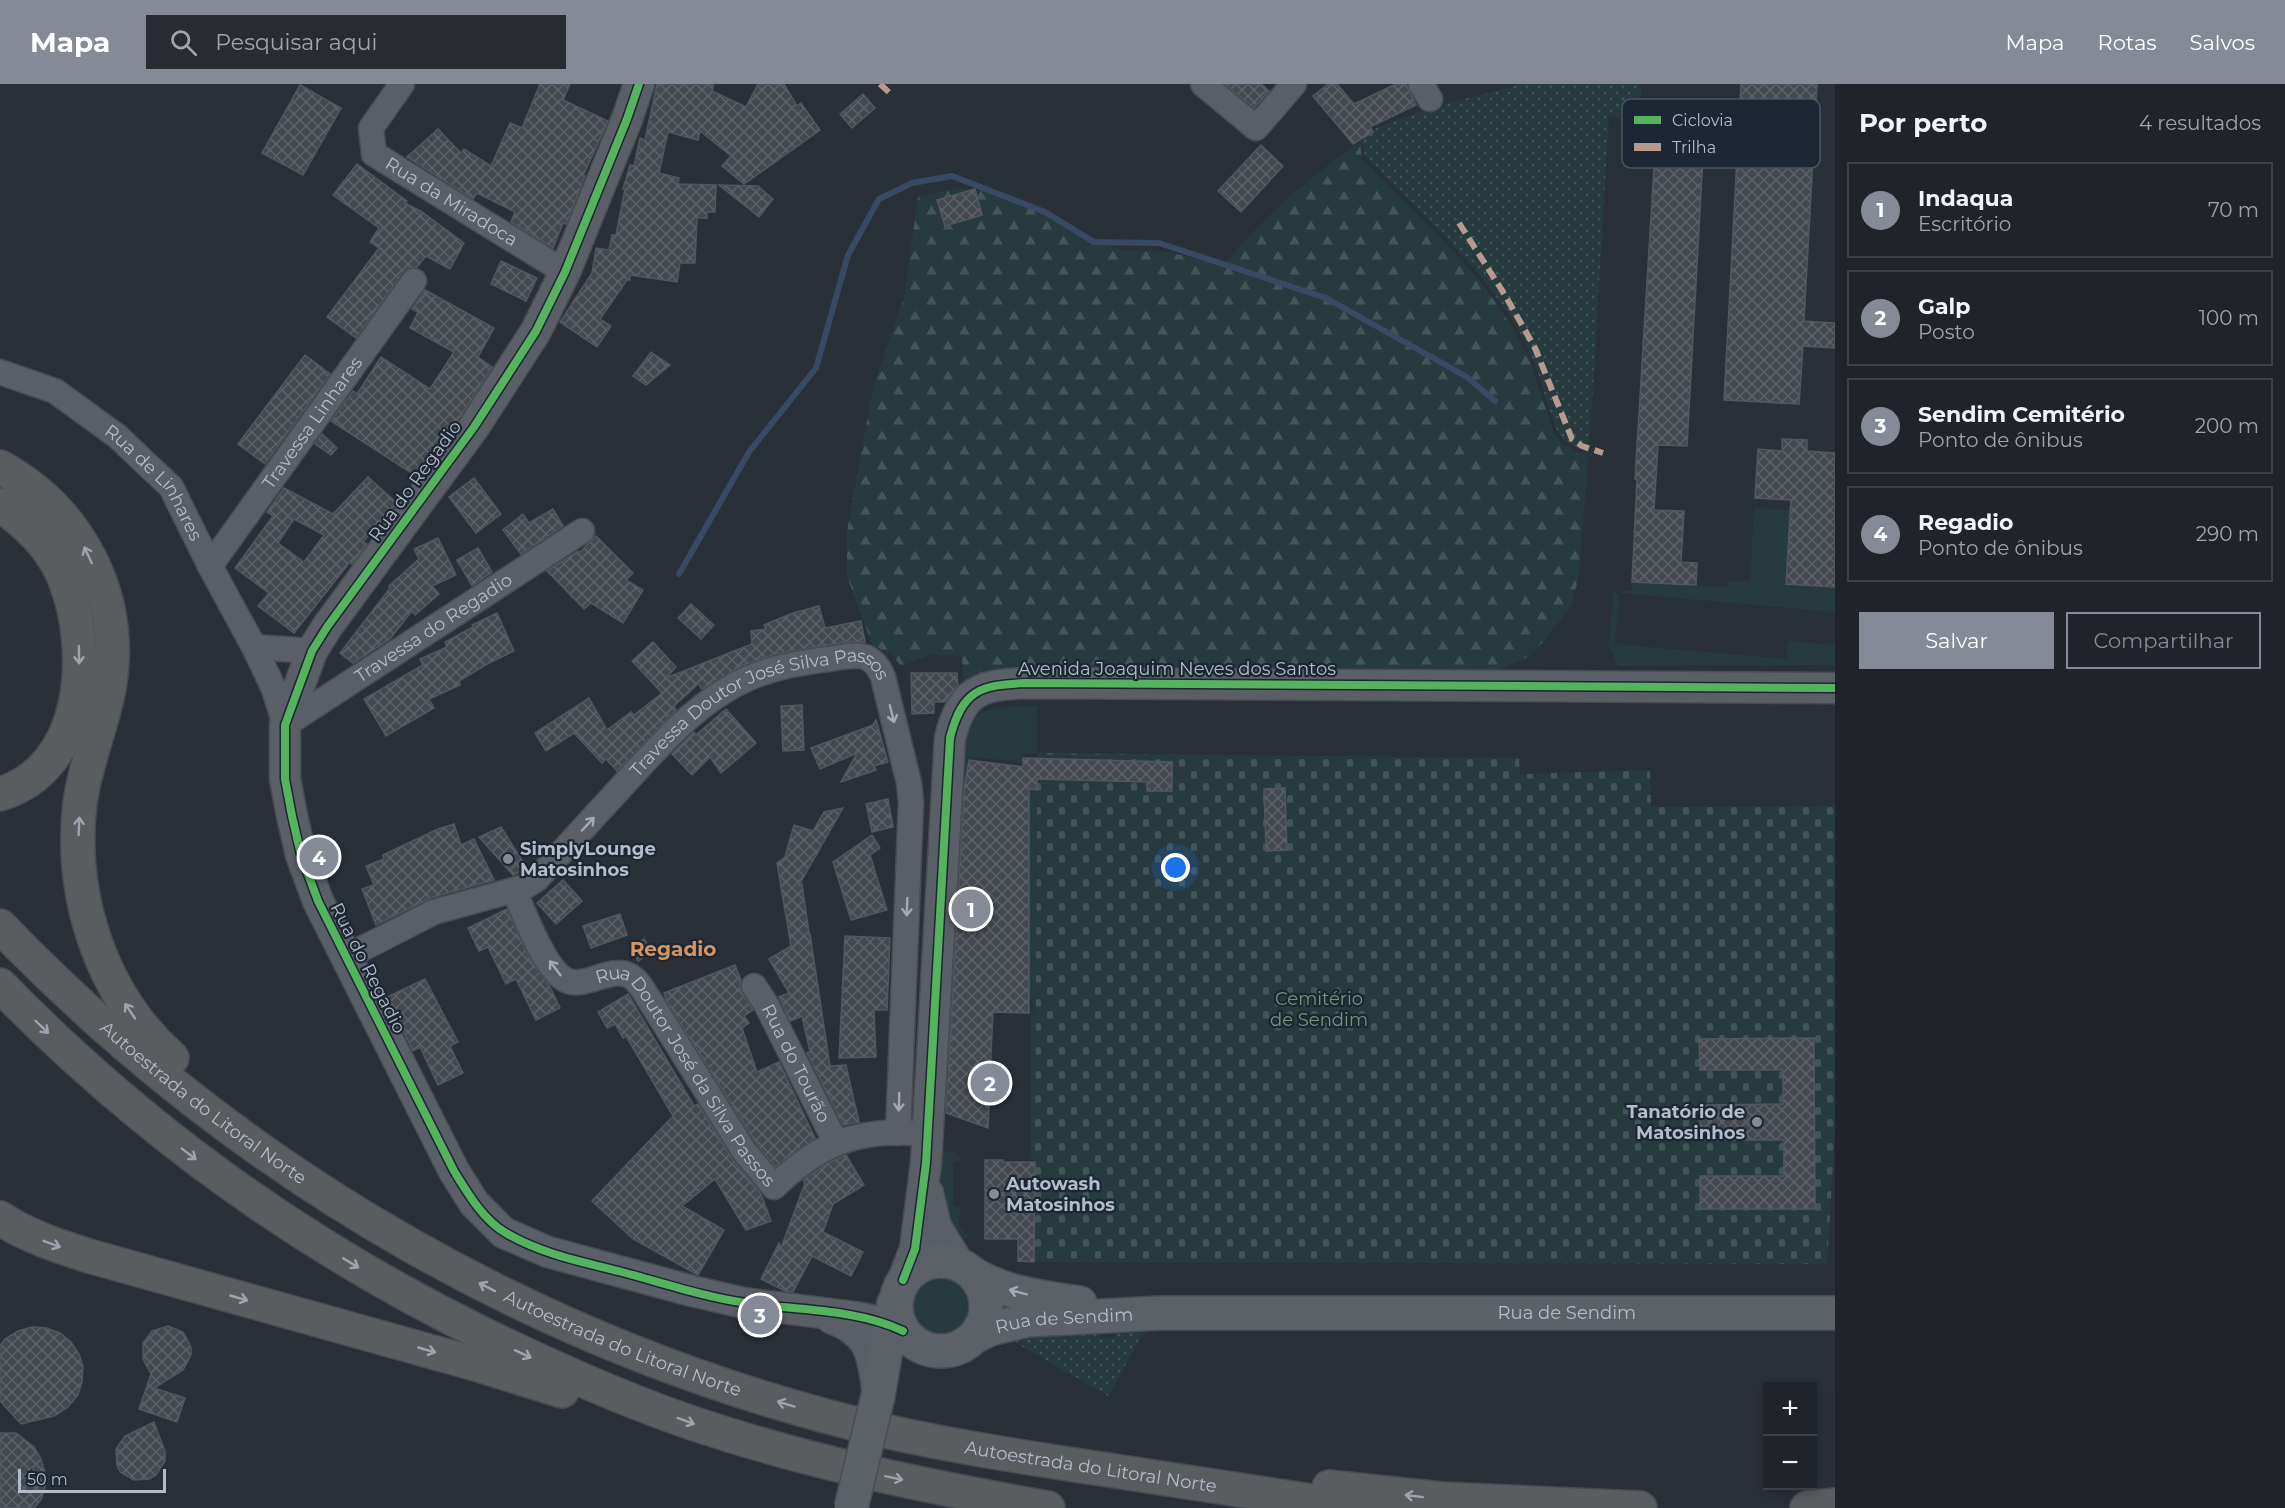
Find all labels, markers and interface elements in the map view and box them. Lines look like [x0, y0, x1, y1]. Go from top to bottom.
search box [146, 15, 566, 69]
text: Mapa [30, 25, 110, 59]
icon: search [167, 26, 200, 59]
text: Pesquisar aqui [215, 29, 377, 56]
text: Mapa [2005, 30, 2064, 55]
text: Rotas [2097, 30, 2157, 55]
text: Salvos [2190, 30, 2255, 55]
legend [1622, 99, 1820, 168]
text: Por perto [1859, 107, 1987, 139]
text: Ciclovia [1672, 111, 1733, 130]
text: 4 resultados [2139, 111, 2261, 135]
text: Trilha [1672, 138, 1716, 157]
street label: Rua da Miradoca [381, 153, 522, 251]
text: Indaqua [1918, 185, 2013, 212]
text: 1 [1877, 198, 1884, 222]
text: 70 m [2208, 198, 2259, 222]
text: Escritório [1918, 212, 2011, 236]
text: Galp [1918, 293, 1970, 320]
text: 2 [1875, 306, 1886, 330]
text: 100 m [2199, 306, 2259, 330]
text: Posto [1918, 320, 1975, 344]
street label: Travessa Linhares [258, 352, 367, 493]
text: Sendim Cemitério [1918, 401, 2125, 428]
text: 3 [1875, 414, 1886, 438]
text: 200 m [2195, 414, 2259, 438]
street label: Rua do Regadio [364, 416, 466, 546]
street label: Rua de Linhares [100, 420, 207, 545]
text: Ponto de ônibus [1918, 428, 2083, 452]
text: Regadio [1918, 509, 2013, 536]
text: 4 [1874, 522, 1887, 546]
text: 290 m [2196, 522, 2259, 546]
text: Ponto de ônibus [1918, 536, 2083, 560]
one-way arrow [82, 547, 94, 565]
street label: Travessa do Regadio [351, 568, 517, 687]
button: Salvar [1859, 612, 2054, 669]
button: Compartilhar [2066, 612, 2261, 669]
street label: Travessa Doutor José Silva Passos [625, 644, 894, 781]
one-way arrow [73, 645, 84, 665]
street label: Avenida Joaquim Neves dos Santos [1018, 658, 1336, 680]
one-way arrow [886, 704, 898, 723]
one-way arrow [73, 817, 84, 837]
one-way arrow [580, 817, 594, 832]
pin: 4 [300, 834, 338, 880]
place label: SimplyLounge Matosinhos [520, 838, 656, 881]
marker: SimplyLounge Matosinhos [501, 852, 515, 866]
your location [1161, 853, 1190, 882]
pin: 1 [952, 886, 990, 932]
one-way arrow [901, 896, 912, 916]
street label: Rua do Regadio [326, 899, 410, 1037]
district label: Regadio [630, 937, 716, 961]
one-way arrow [549, 961, 561, 977]
street label: Rua Doutor José da Silva Passos [593, 962, 780, 1191]
park label: Cemitério de Sendim [1270, 988, 1368, 1031]
street label: Rua do Tourão [757, 1000, 835, 1126]
one-way arrow [124, 1003, 136, 1019]
street label: Autoestrada do Litoral Norte [96, 1017, 311, 1189]
one-way arrow [34, 1019, 49, 1034]
pin: 2 [970, 1060, 1010, 1106]
one-way arrow [894, 1091, 905, 1111]
place label: Tanatório de Matosinhos [1627, 1101, 1745, 1144]
marker: Tanatório de Matosinhos [1750, 1115, 1764, 1129]
one-way arrow [181, 1147, 197, 1160]
place label: Autowash Matosinhos [1005, 1173, 1115, 1216]
marker: Autowash Matosinhos [987, 1187, 1001, 1201]
one-way arrow [42, 1239, 61, 1250]
one-way arrow [342, 1257, 359, 1269]
one-way arrow [478, 1281, 496, 1292]
street label: Autoestrada do Litoral Norte [500, 1285, 744, 1401]
one-way arrow [1009, 1285, 1028, 1297]
pin: 3 [740, 1292, 780, 1338]
one-way arrow [229, 1293, 248, 1304]
street label: Rua de Sendim [1498, 1302, 1636, 1324]
street label: Rua de Sendim [993, 1303, 1134, 1338]
one-way arrow [417, 1345, 436, 1357]
one-way arrow [514, 1348, 532, 1360]
map controls [1763, 1382, 1817, 1490]
button: + [1763, 1382, 1817, 1436]
one-way arrow [777, 1398, 796, 1409]
one-way arrow [676, 1416, 694, 1427]
street label: Autoestrada do Litoral Norte [963, 1436, 1218, 1497]
button: − [1763, 1436, 1817, 1490]
scale bar [18, 1466, 166, 1494]
text: 50 m [27, 1470, 68, 1489]
one-way arrow [884, 1473, 903, 1485]
one-way arrow [1404, 1490, 1424, 1501]

